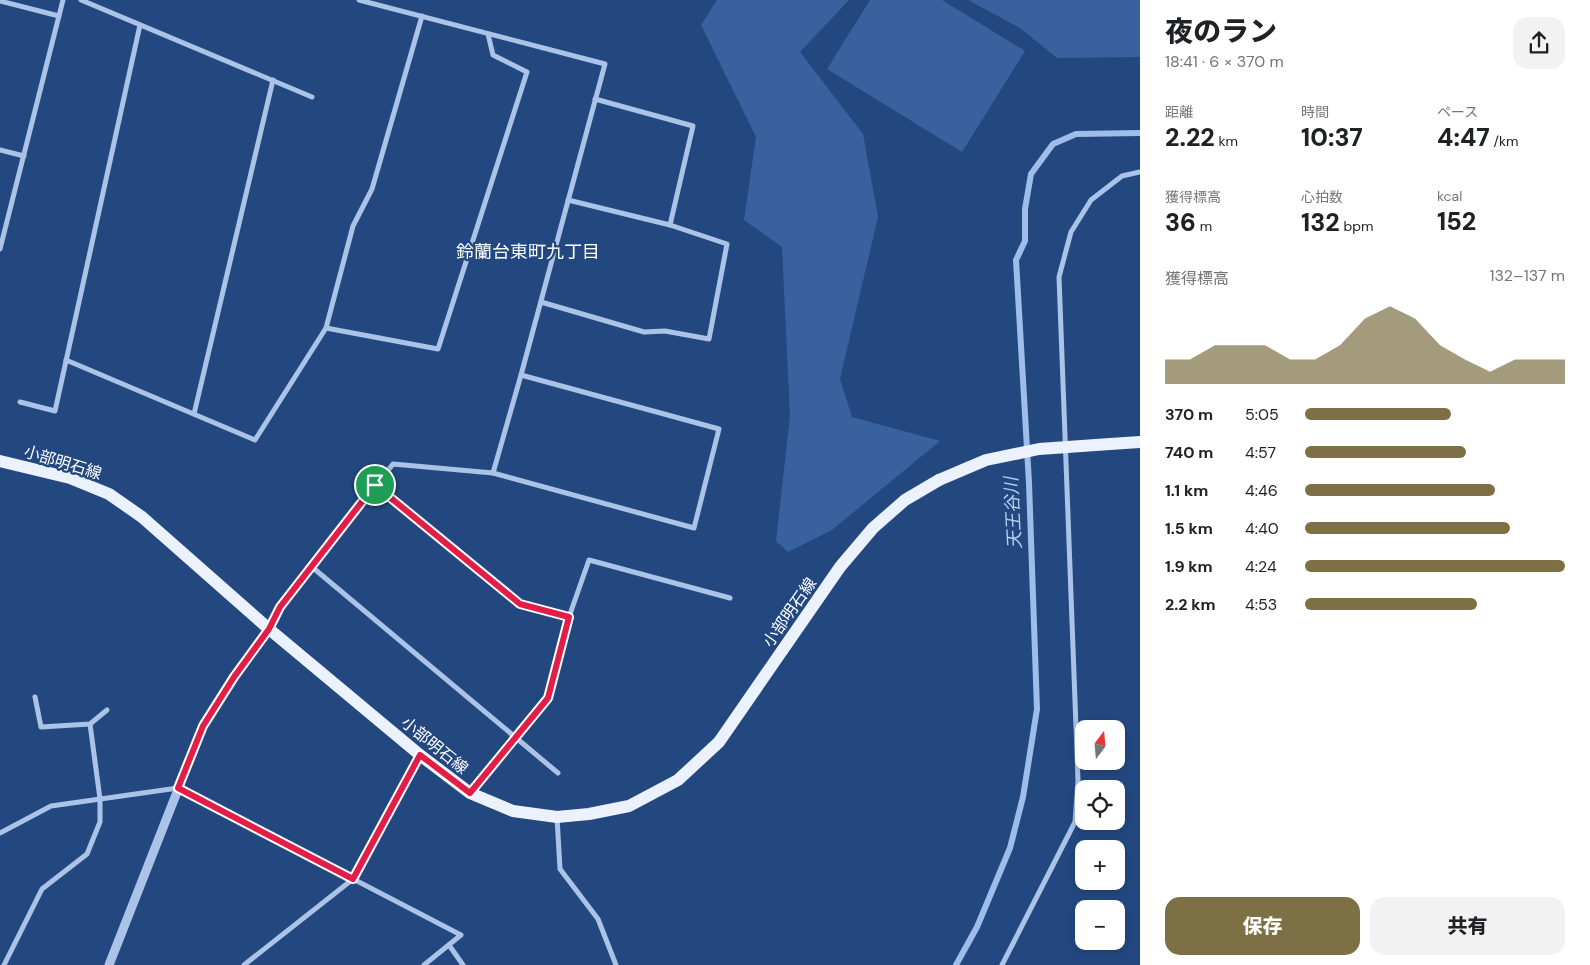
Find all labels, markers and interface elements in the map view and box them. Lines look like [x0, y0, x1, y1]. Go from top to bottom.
text: 夜のラン [1165, 13, 1277, 50]
button: share [1513, 17, 1565, 69]
text: 18:41 · 6 × 370 m [1165, 51, 1284, 72]
text: 距離 [1165, 103, 1193, 121]
text: 時間 [1301, 103, 1329, 121]
text: ペース [1437, 103, 1478, 121]
text: 2.22 [1165, 121, 1215, 154]
text: 10:37 [1301, 121, 1363, 154]
text: 4:47 [1437, 121, 1490, 154]
text: km [1215, 132, 1238, 150]
text: /km [1490, 132, 1518, 150]
text: kcal [1437, 187, 1462, 205]
text: 獲得標高 [1165, 188, 1221, 206]
text: 心拍数 [1301, 188, 1343, 206]
text: 152 [1437, 205, 1476, 238]
text: 36 [1165, 206, 1196, 239]
text: 132 [1301, 206, 1340, 239]
text: m [1196, 217, 1212, 235]
text: bpm [1340, 217, 1374, 235]
district label: 鈴蘭台東町九丁目 [456, 240, 600, 264]
text: 132–137 m [1489, 265, 1565, 286]
text: 獲得標高 [1165, 268, 1229, 289]
text: 370 m [1165, 404, 1213, 425]
text: 5:05 [1245, 404, 1279, 425]
street label: 小部明石線 [22, 441, 104, 484]
text: 740 m [1165, 442, 1213, 463]
text: 4:57 [1245, 442, 1276, 463]
pin [354, 464, 396, 506]
icon: arrive [361, 471, 389, 499]
water label: 天王谷川 [999, 474, 1027, 550]
text: 1.1 km [1165, 480, 1208, 501]
text: 4:46 [1245, 480, 1278, 501]
text: 1.5 km [1165, 518, 1213, 539]
text: 4:40 [1245, 518, 1279, 539]
text: 1.9 km [1165, 556, 1213, 577]
text: 4:24 [1245, 556, 1277, 577]
street label: 小部明石線 [758, 573, 821, 651]
text: 2.2 km [1165, 594, 1216, 615]
text: 4:53 [1245, 594, 1277, 615]
street label: 小部明石線 [397, 712, 472, 779]
north arrow [1075, 720, 1125, 770]
map controls [1075, 720, 1125, 950]
button: locate [1075, 780, 1125, 830]
button: + [1075, 840, 1125, 890]
button: 保存 [1165, 897, 1360, 955]
button: 共有 [1370, 897, 1565, 955]
button: − [1075, 900, 1125, 950]

